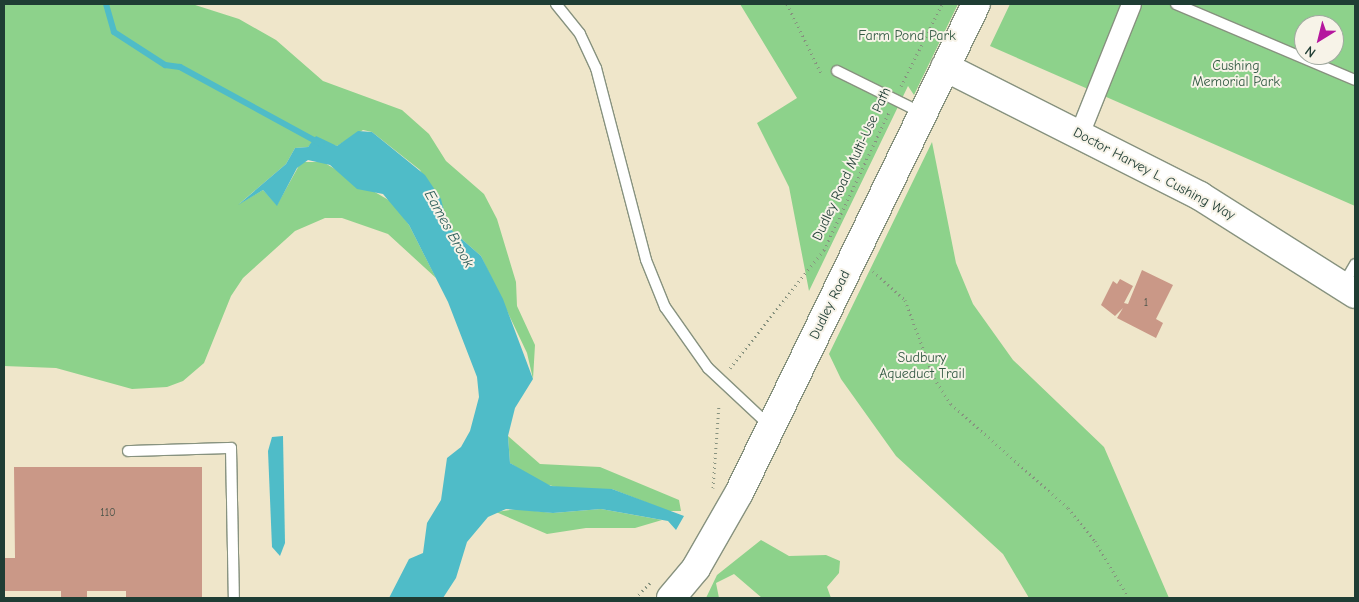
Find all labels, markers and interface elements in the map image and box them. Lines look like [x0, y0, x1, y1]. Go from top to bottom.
north arrow [1294, 15, 1344, 65]
park label: Farm Pond Park [858, 28, 956, 44]
text: N [1302, 42, 1319, 61]
park label: Cushing Memorial Park [1192, 58, 1280, 90]
street label: Dudley Road Multi-Use Path [809, 85, 895, 243]
street label: Doctor Harvey L. Cushing Way [1070, 124, 1238, 224]
water label: Eames Brook [420, 187, 478, 271]
street label: Dudley Road [806, 268, 854, 342]
house number: 1 [1144, 296, 1148, 310]
park label: Sudbury Aqueduct Trail [879, 350, 965, 382]
house number: 110 [100, 506, 116, 520]

